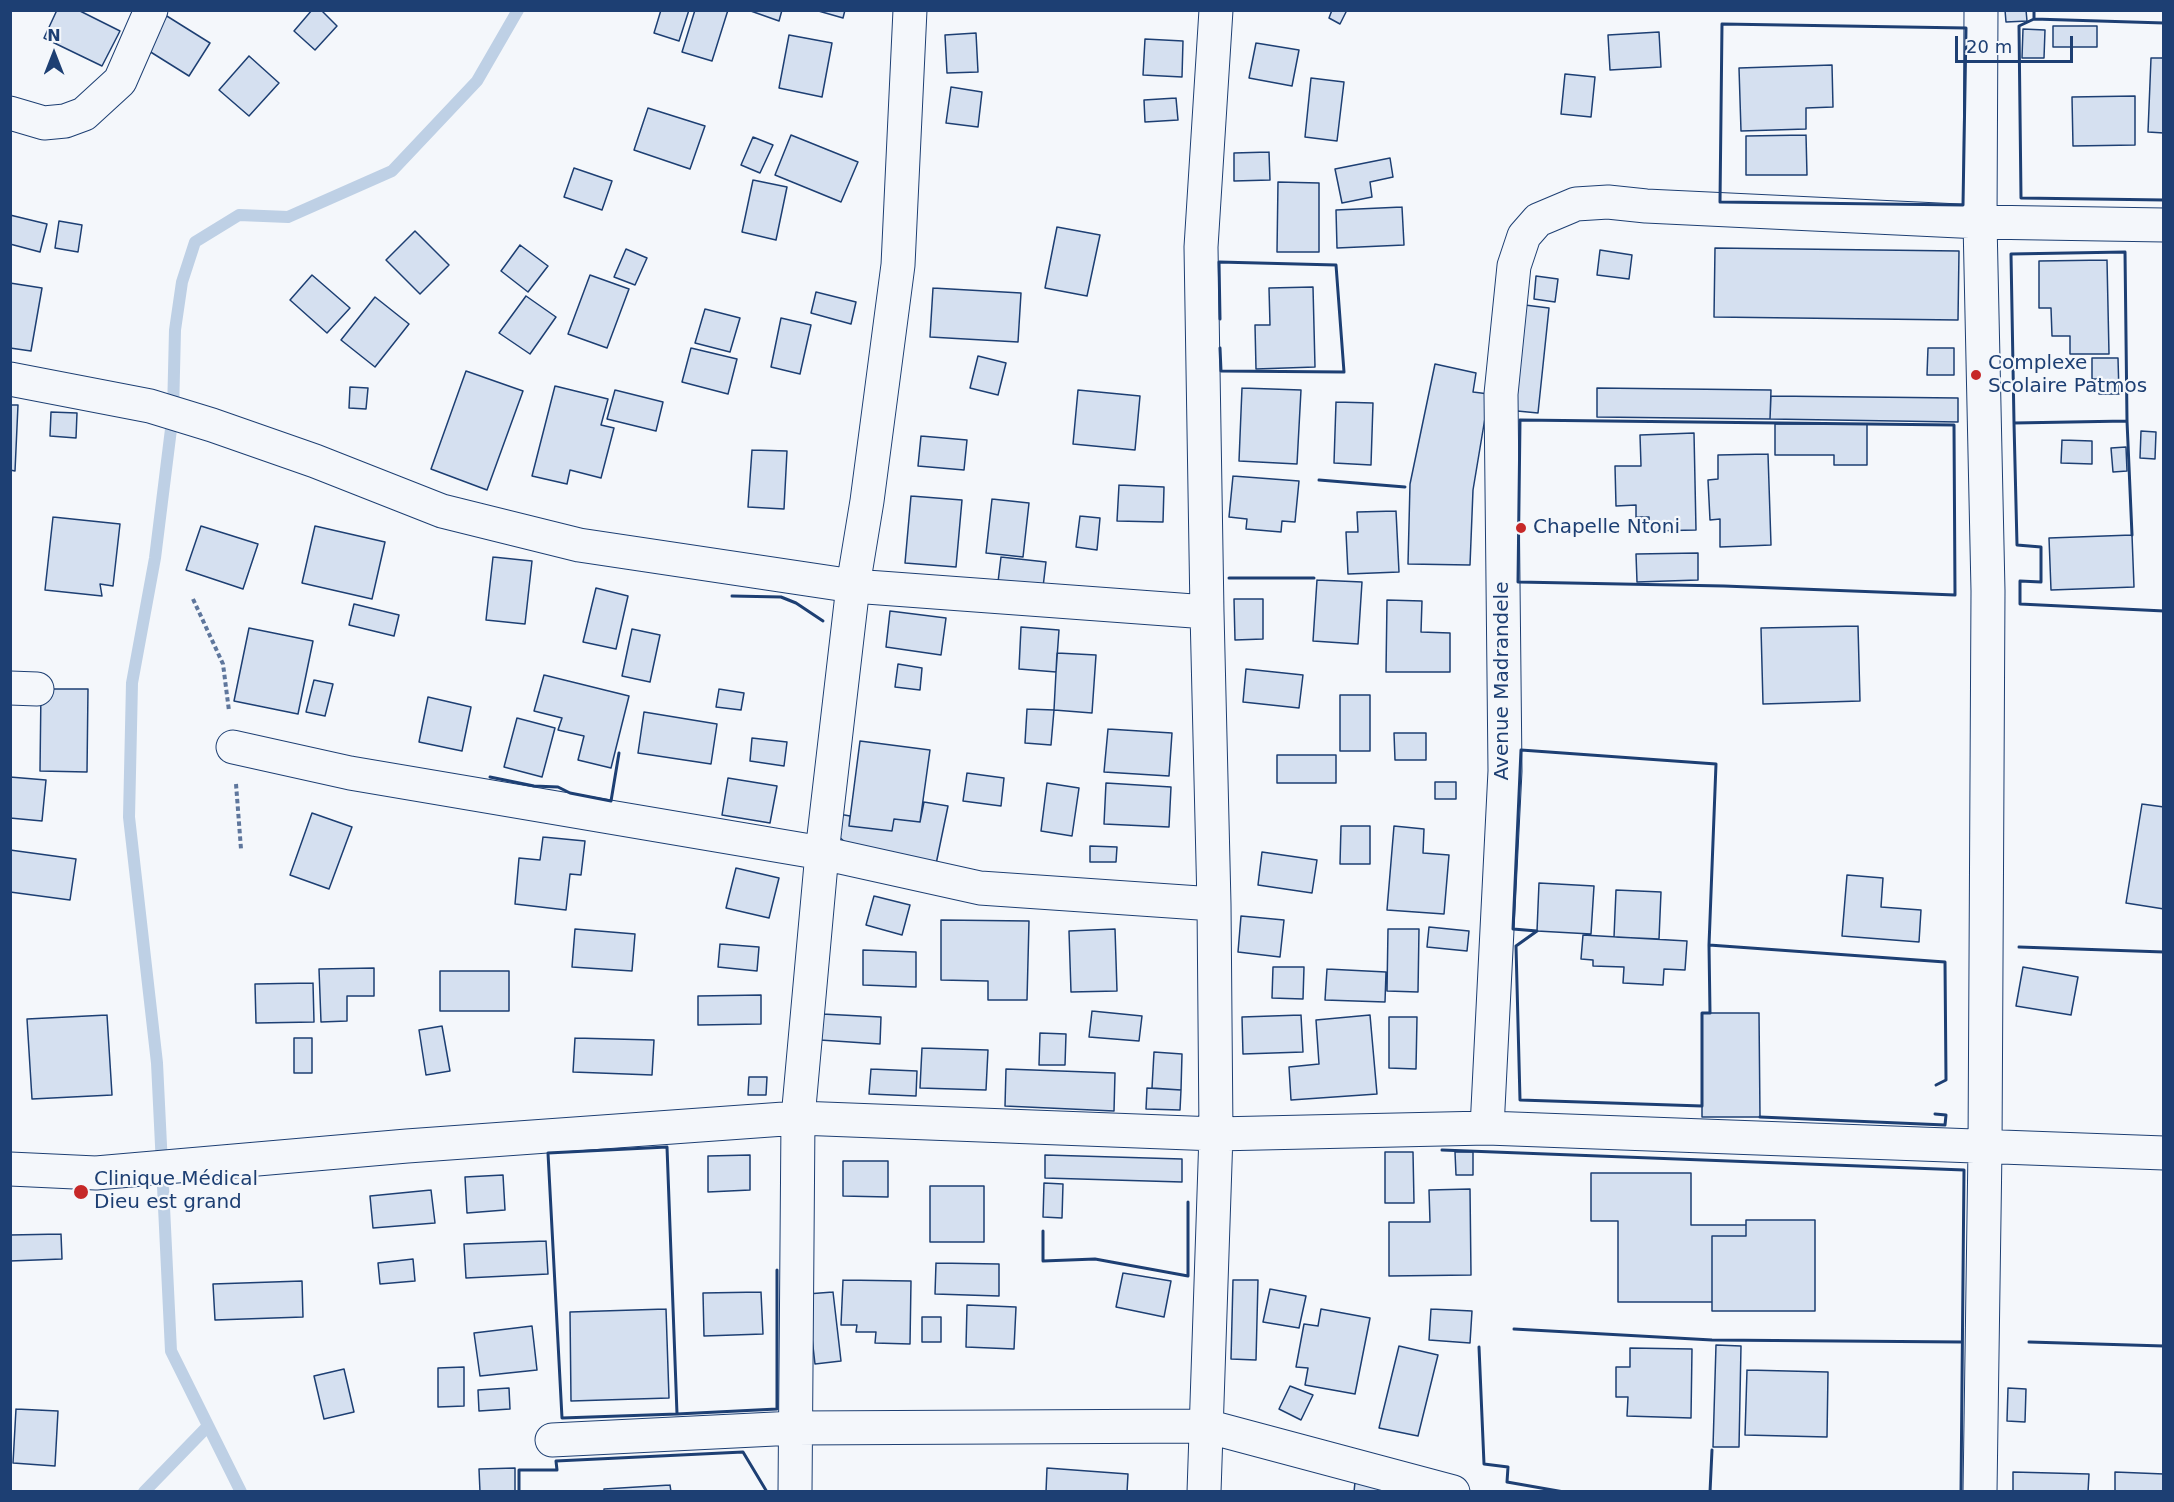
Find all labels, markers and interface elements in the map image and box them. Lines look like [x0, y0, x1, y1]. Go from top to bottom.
north arrow [24, 24, 84, 84]
scale bar [1958, 24, 2076, 62]
text: N [47, 26, 61, 45]
text: 20 m [1966, 36, 2012, 57]
place label: Complexe Scolaire Patmos [1988, 352, 2147, 399]
marker: Complexe Scolaire Patmos [1969, 368, 1983, 382]
place label: Chapelle Ntoni [1533, 516, 1680, 540]
marker: Chapelle Ntoni [1514, 521, 1528, 535]
street label: Avenue Madrandele [1491, 582, 1515, 780]
place label: Clinique Médical Dieu est grand [94, 1168, 258, 1215]
marker: Clinique Médical Dieu est grand [72, 1183, 90, 1201]

